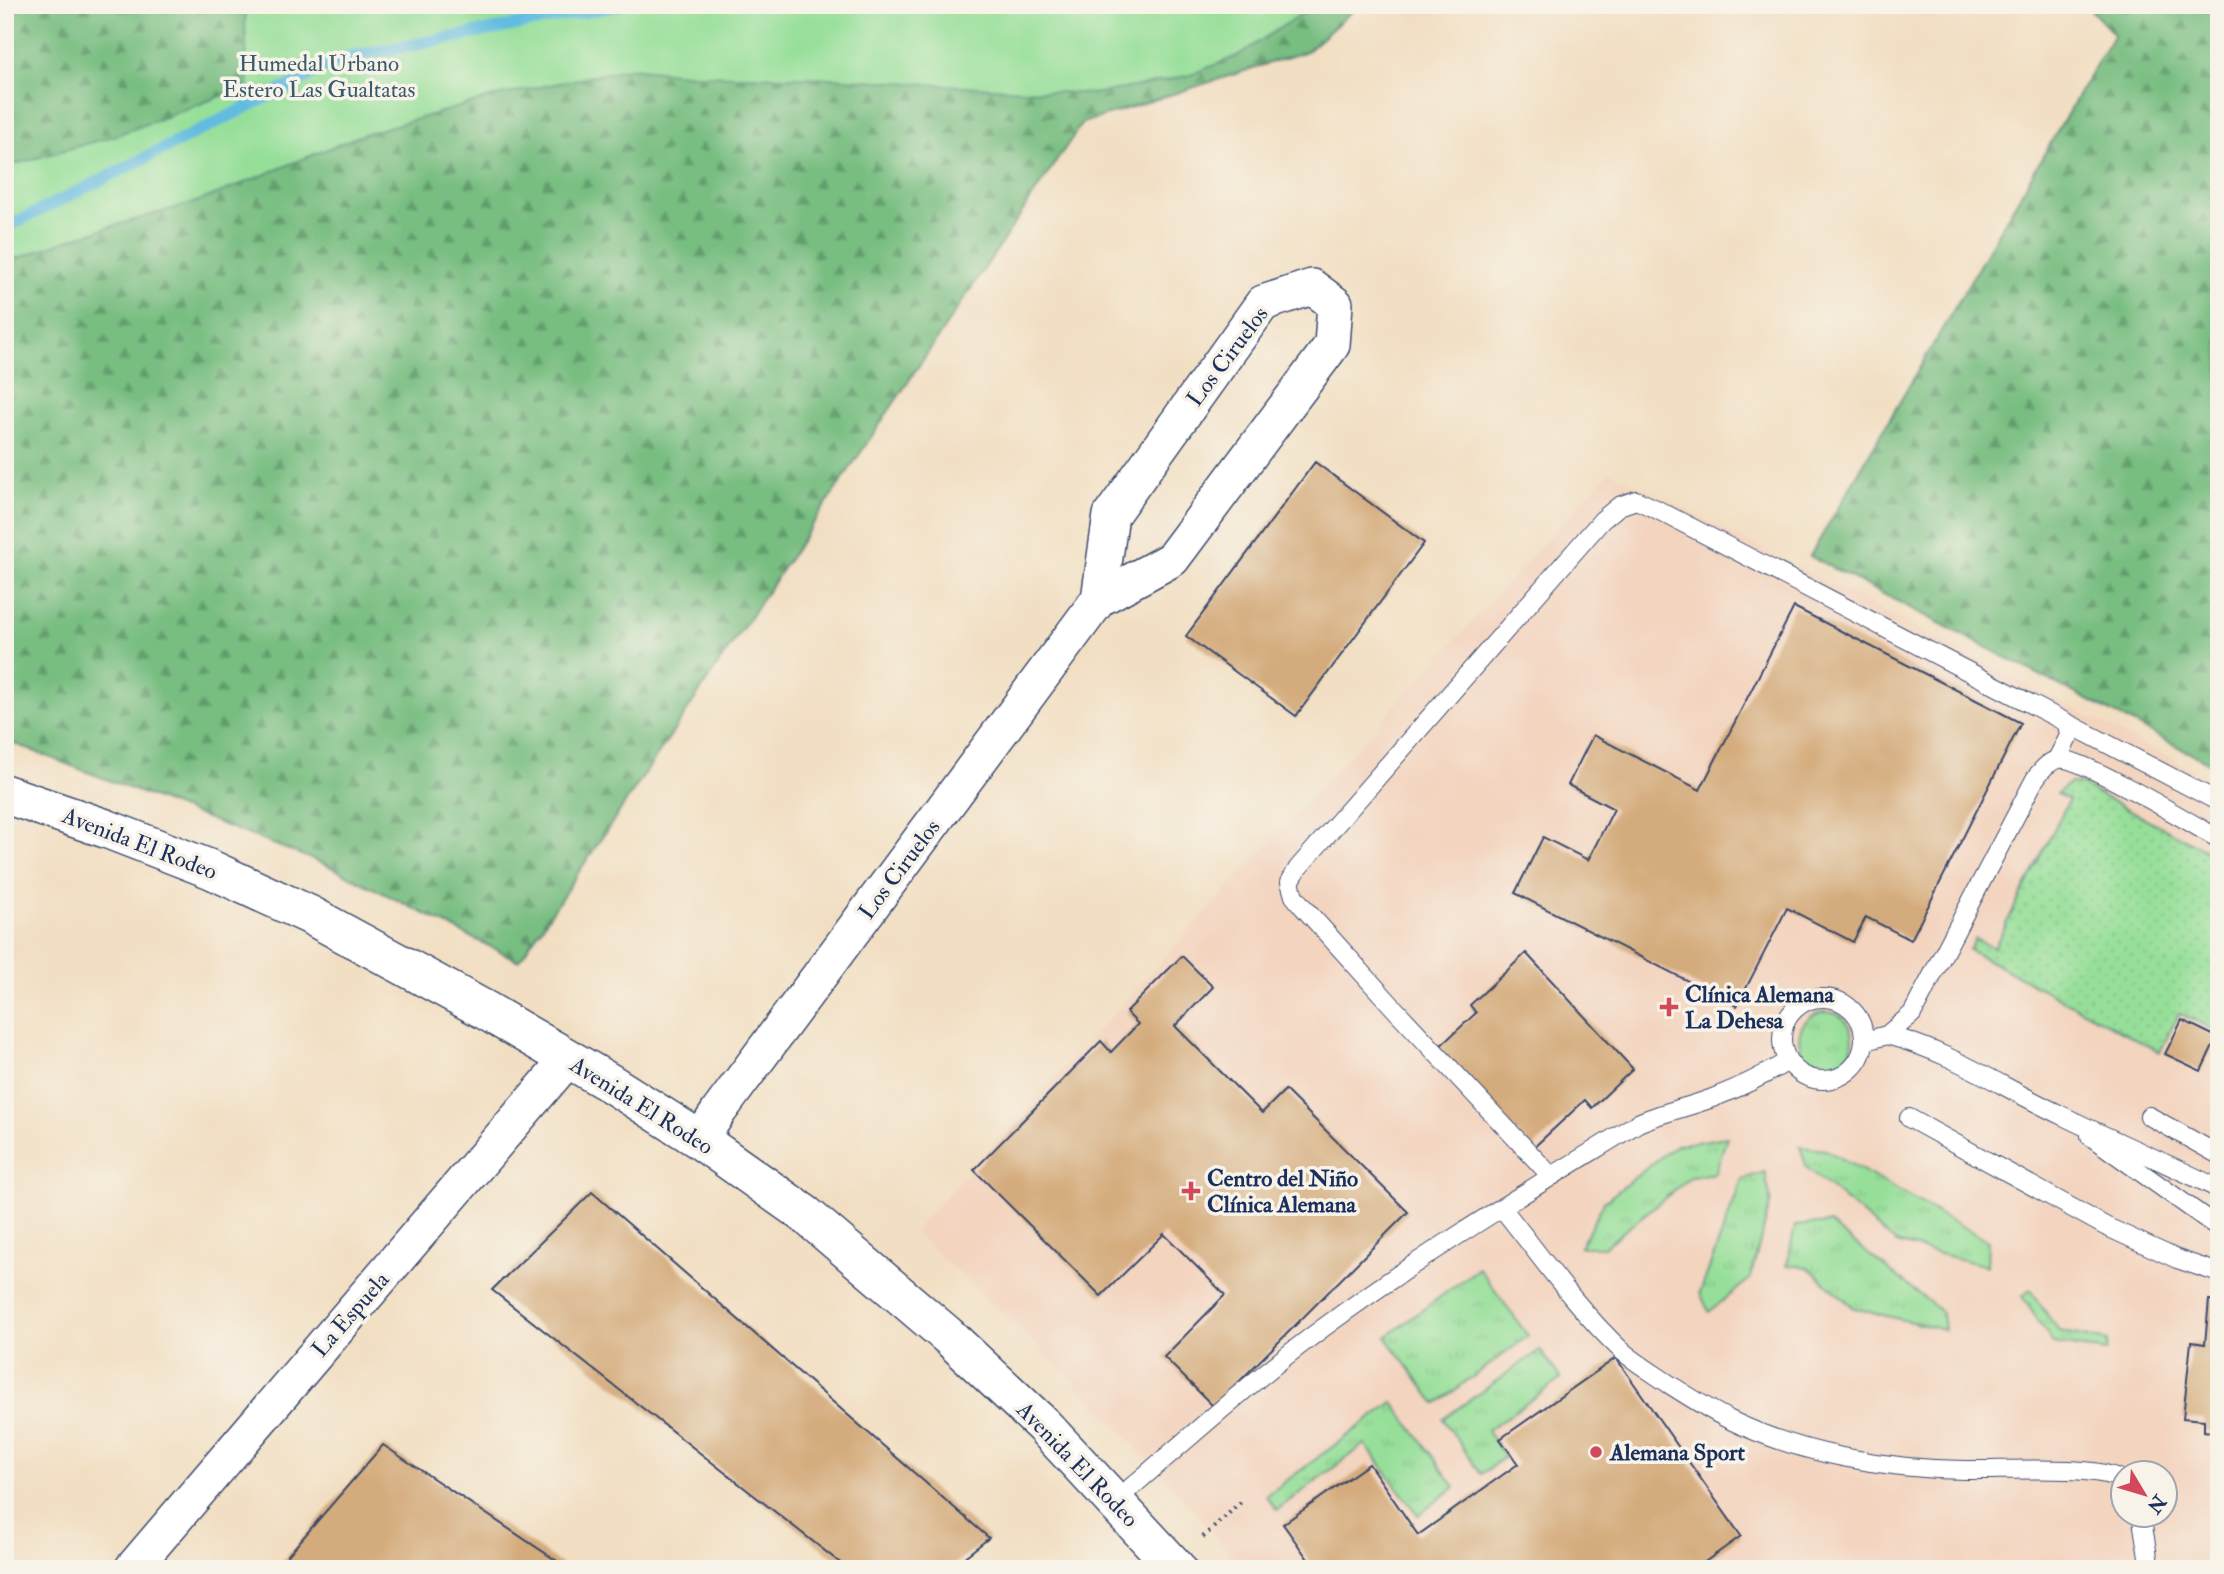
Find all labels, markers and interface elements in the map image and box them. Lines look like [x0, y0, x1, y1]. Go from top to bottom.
park label: Humedal Urbano Estero Las Gualtatas [223, 49, 416, 104]
street label: Los Ciruelos [1180, 300, 1275, 412]
street label: Avenida El Rodeo [57, 800, 221, 886]
street label: Los Ciruelos [852, 813, 947, 925]
place label: Clínica Alemana La Dehesa [1685, 980, 1835, 1035]
marker: Clínica Alemana La Dehesa [1659, 997, 1679, 1017]
street label: Avenida El Rodeo [564, 1049, 719, 1161]
place label: Centro del Niño Clínica Alemana [1207, 1164, 1358, 1219]
marker: Centro del Niño Clínica Alemana [1181, 1181, 1201, 1201]
street label: La Espuela [305, 1265, 396, 1364]
street label: Avenida El Rodeo [1010, 1395, 1145, 1533]
place label: Alemana Sport [1609, 1438, 1746, 1468]
marker: Alemana Sport [1588, 1444, 1604, 1460]
north arrow [2108, 1458, 2178, 1528]
text: N [2141, 1489, 2172, 1519]

